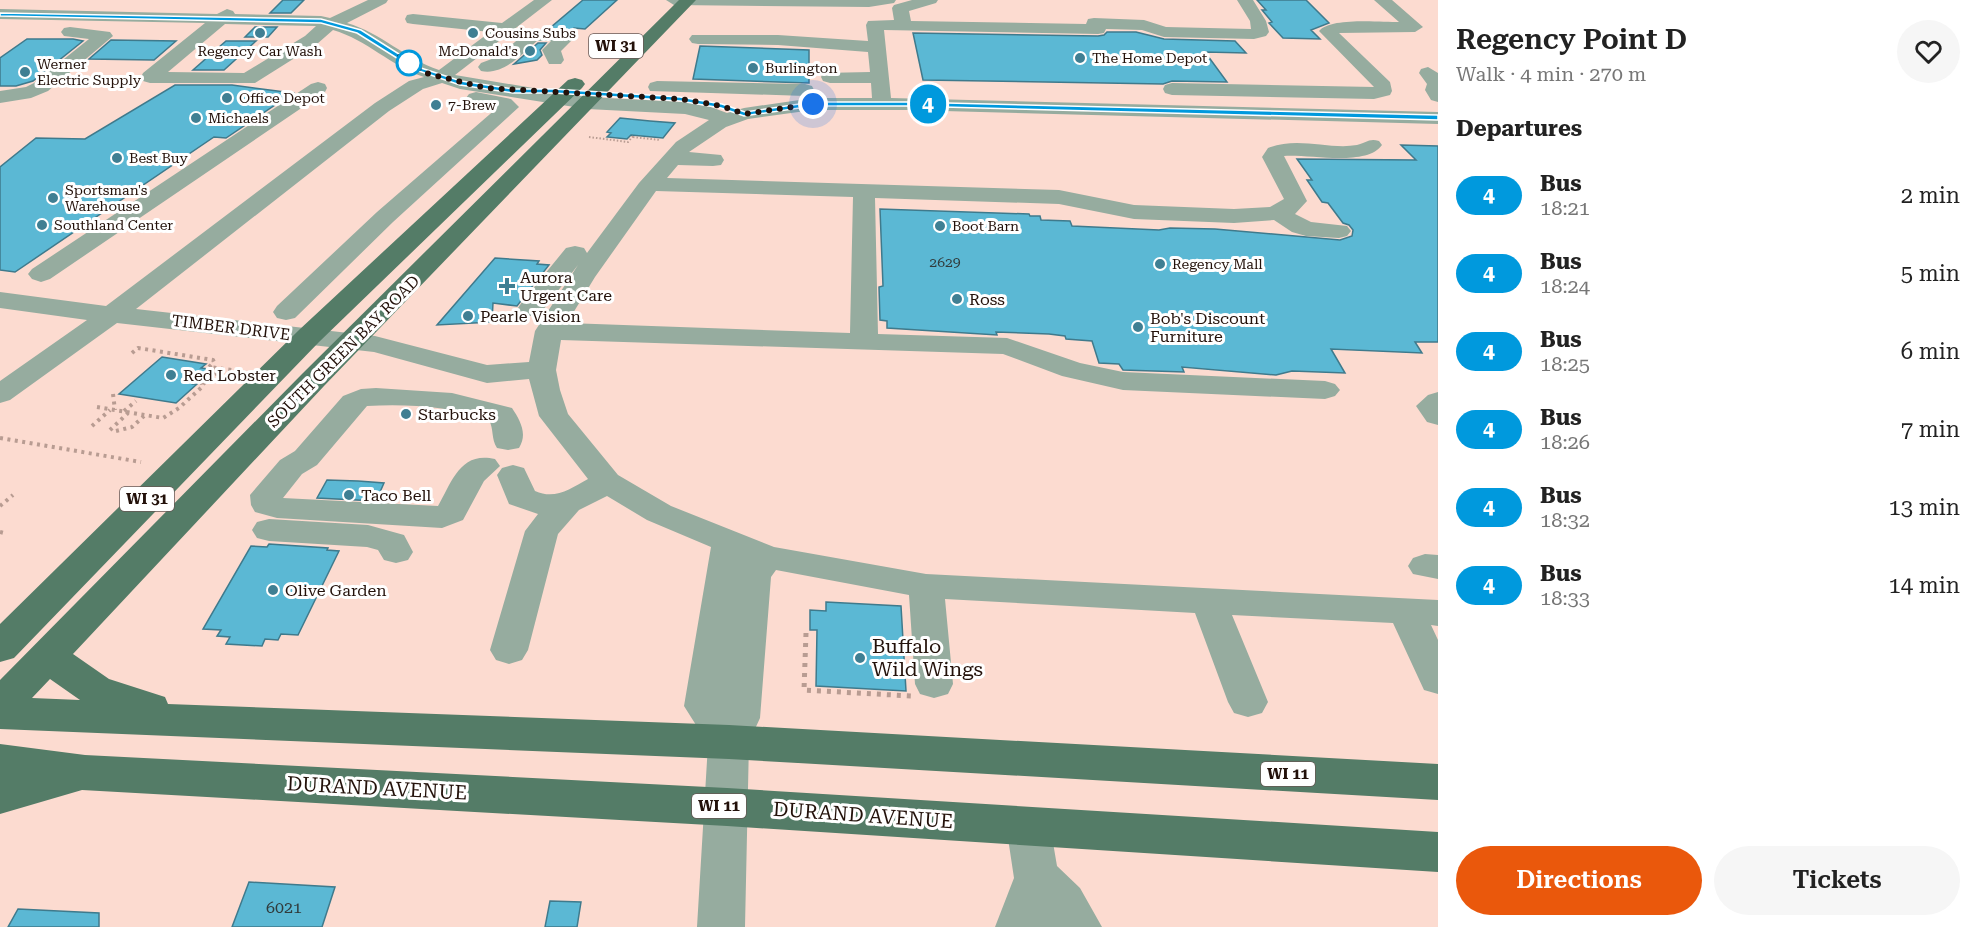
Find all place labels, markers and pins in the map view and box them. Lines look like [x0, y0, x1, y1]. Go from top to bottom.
place label: Cousins Subs [485, 25, 576, 41]
marker: Regency Car Wash [253, 26, 267, 40]
marker: Cousins Subs [466, 26, 480, 40]
place label: Regency Car Wash [198, 43, 323, 59]
place label: McDonald's [438, 43, 518, 59]
marker: McDonald's [523, 44, 537, 58]
unlabelled marker [396, 50, 422, 76]
place label: The Home Depot [1092, 50, 1207, 66]
marker: The Home Depot [1073, 51, 1087, 65]
place label: Werner Electric Supply [37, 56, 142, 88]
place label: Burlington [765, 60, 837, 76]
marker: Burlington [746, 61, 760, 75]
marker: Werner Electric Supply [18, 65, 32, 79]
place label: Office Depot [239, 90, 325, 106]
marker: Office Depot [220, 91, 234, 105]
place label: 7-Brew [448, 97, 497, 113]
marker: 7-Brew [429, 98, 443, 112]
place label: Michaels [208, 110, 269, 126]
marker: Michaels [189, 111, 203, 125]
place label: Best Buy [129, 150, 188, 166]
marker: Best Buy [110, 151, 124, 165]
place label: Sportsman's Warehouse [65, 182, 148, 214]
marker: Sportsman's Warehouse [46, 191, 60, 205]
place label: Southland Center [54, 217, 173, 233]
marker: Southland Center [35, 218, 49, 232]
place label: Boot Barn [952, 218, 1019, 234]
marker: Boot Barn [933, 219, 947, 233]
place label: Regency Mall [1172, 256, 1263, 272]
marker: Regency Mall [1153, 257, 1167, 271]
place label: Aurora Urgent Care [520, 268, 612, 305]
marker: Aurora Urgent Care [498, 277, 516, 295]
place label: Ross [969, 290, 1005, 309]
marker: Ross [950, 292, 964, 306]
place label: Pearle Vision [480, 307, 581, 326]
marker: Pearle Vision [461, 309, 475, 323]
place label: Bob's Discount Furniture [1150, 309, 1265, 346]
marker: Bob's Discount Furniture [1131, 320, 1145, 334]
place label: Red Lobster [183, 366, 276, 385]
marker: Red Lobster [164, 368, 178, 382]
place label: Starbucks [418, 405, 496, 424]
marker: Starbucks [399, 407, 413, 421]
place label: Taco Bell [361, 486, 431, 505]
marker: Taco Bell [342, 488, 356, 502]
place label: Olive Garden [285, 581, 387, 600]
marker: Olive Garden [266, 583, 280, 597]
place label: Buffalo Wild Wings [872, 634, 983, 681]
marker: Buffalo Wild Wings [853, 651, 867, 665]

